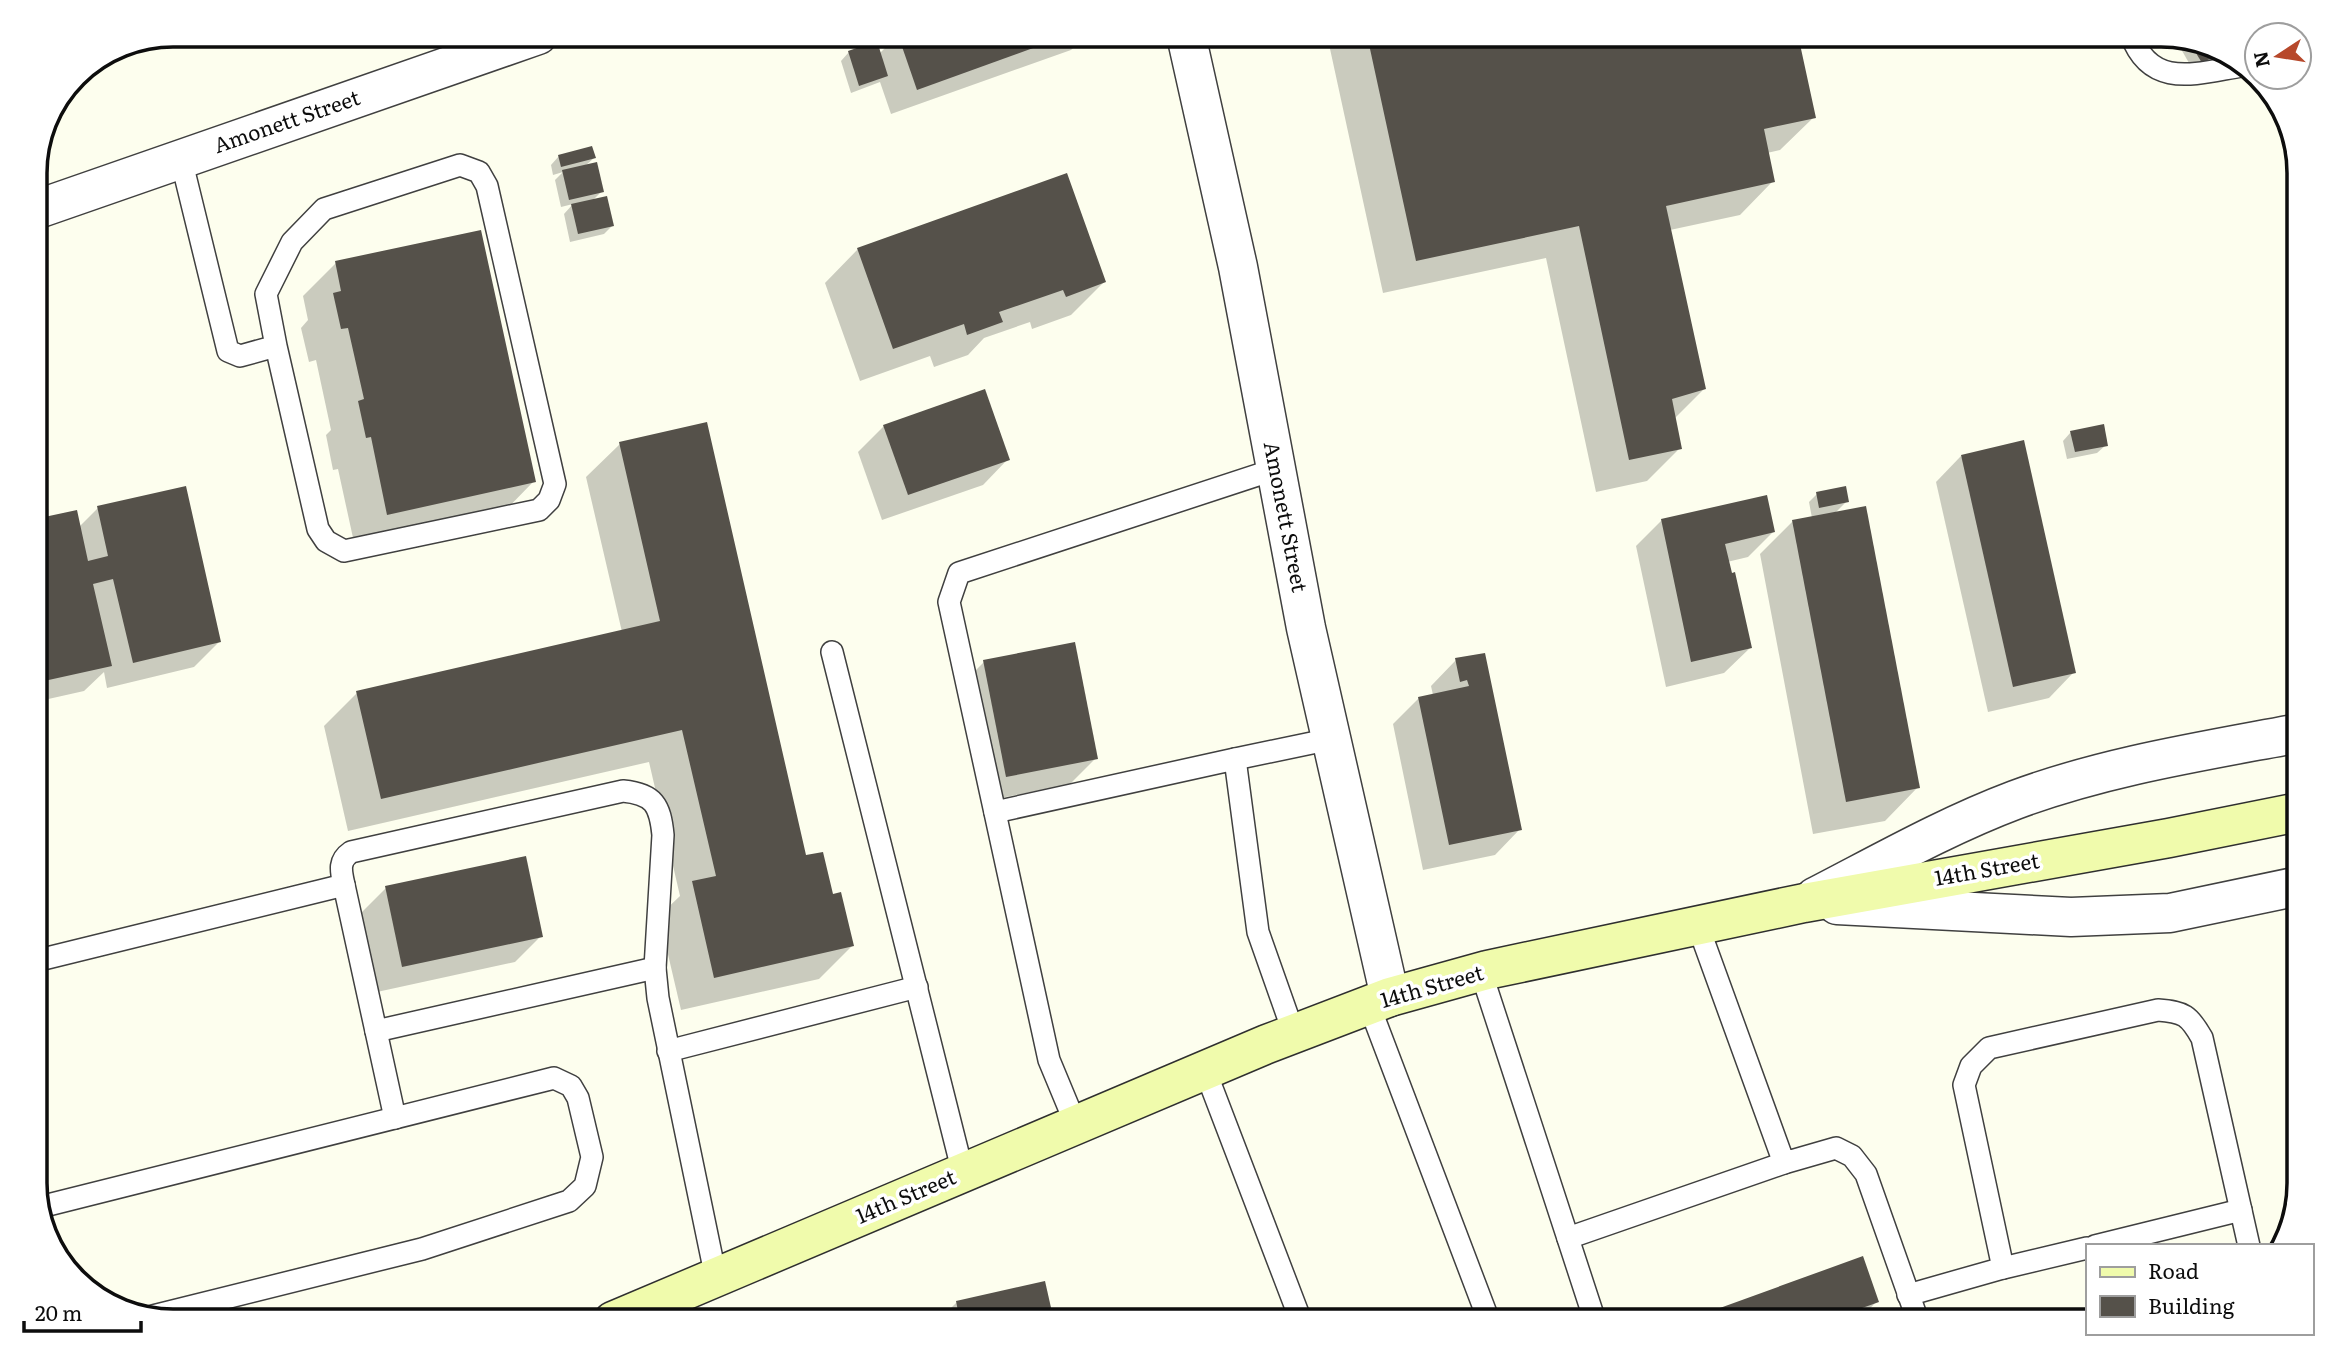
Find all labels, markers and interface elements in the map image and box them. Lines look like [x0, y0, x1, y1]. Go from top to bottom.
north arrow [2243, 21, 2313, 91]
text: N [2245, 49, 2276, 70]
street label: Amonett Street [209, 80, 364, 159]
street label: Amonett Street [1258, 438, 1317, 595]
street label: 14th Street [1932, 843, 2042, 892]
street label: 14th Street [1376, 955, 1487, 1014]
street label: 14th Street [850, 1160, 960, 1230]
legend [2086, 1244, 2313, 1335]
text: Road [2148, 1254, 2199, 1285]
text: Building [2148, 1289, 2235, 1320]
scale bar [24, 1290, 142, 1334]
text: 20 m [35, 1296, 82, 1327]

